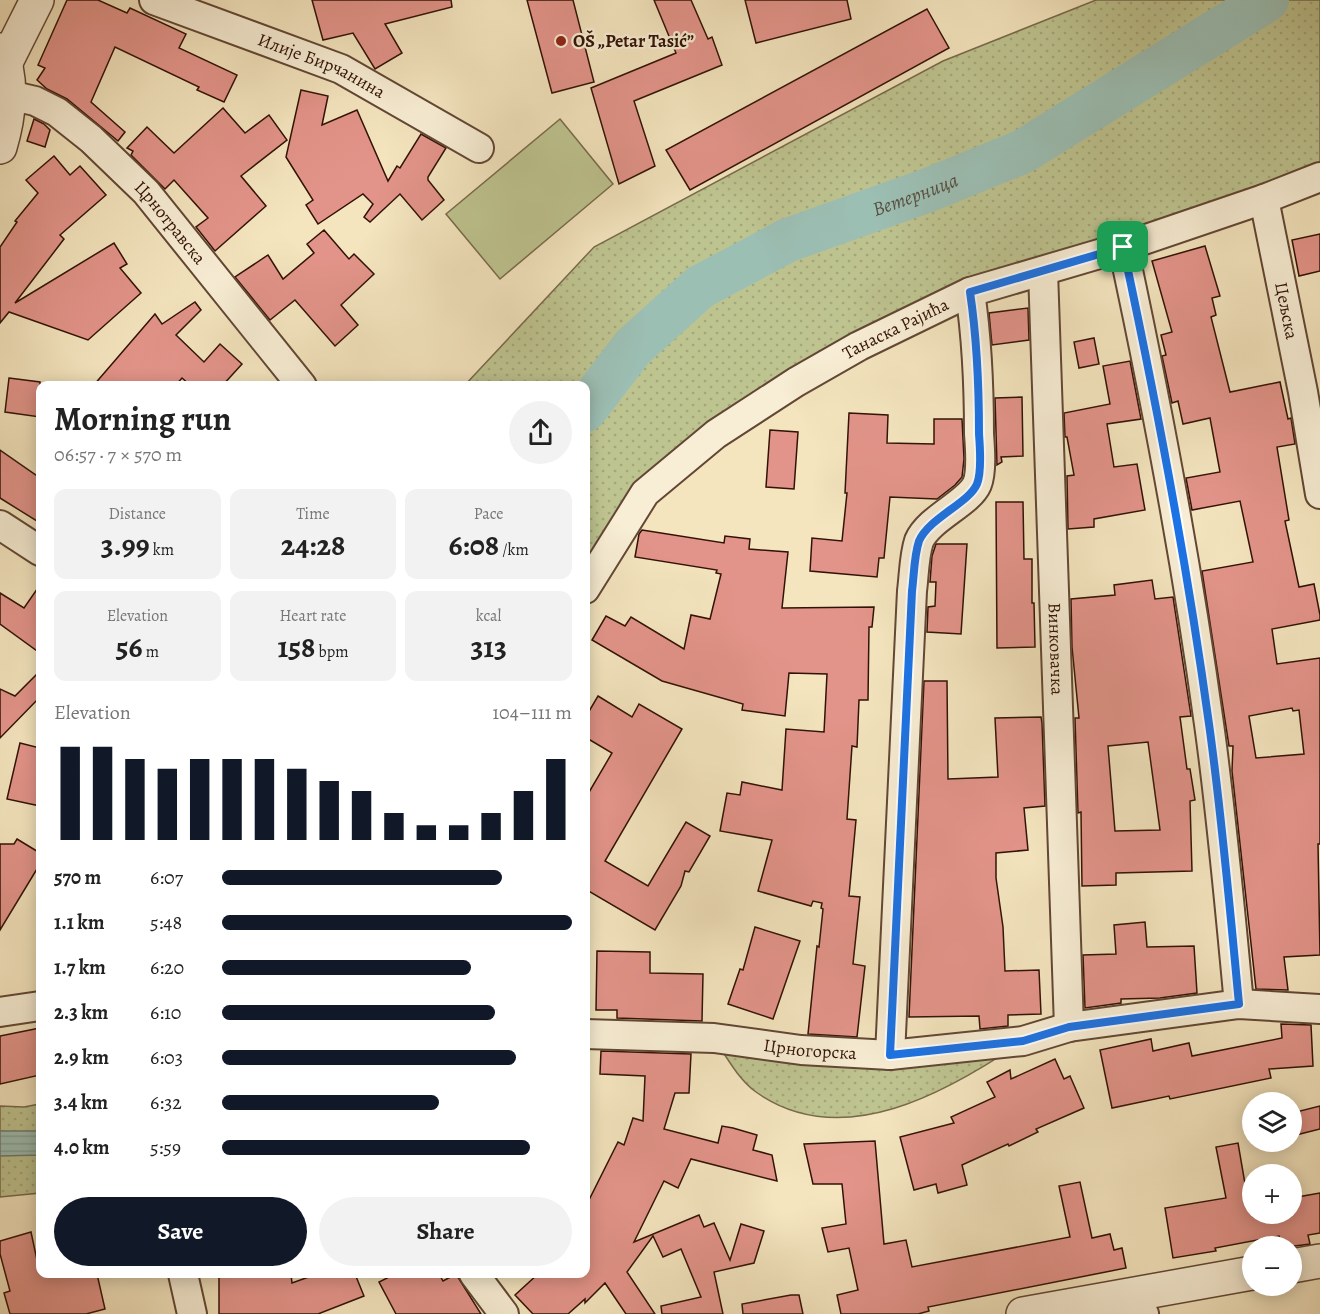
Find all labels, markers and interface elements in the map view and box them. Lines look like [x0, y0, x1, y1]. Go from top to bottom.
street label: Илије Бирчанина [254, 27, 390, 104]
place label: OŠ „Petar Tasić” [573, 29, 694, 53]
marker: OŠ „Petar Tasić” [554, 34, 568, 48]
water label: Ветерница [869, 166, 962, 223]
street label: Црнотравска [129, 175, 212, 270]
pin [1097, 221, 1148, 272]
icon: arrive [1106, 230, 1139, 263]
street label: Цељска [1269, 280, 1304, 342]
street label: Танаска Рајића [838, 292, 953, 365]
text: Morning run [54, 396, 231, 441]
button: share [509, 401, 572, 464]
text: 06:57 · 7 × 570 m [54, 441, 182, 468]
text: Distance [109, 503, 166, 525]
text: Time [296, 503, 330, 525]
text: Pace [474, 503, 504, 525]
text: 3.99 [101, 525, 150, 565]
text: 24:28 [281, 525, 345, 565]
text: 6:08 [448, 525, 499, 565]
text: km [150, 539, 174, 561]
text: /km [499, 539, 529, 561]
street label: Винковачка [1042, 602, 1070, 696]
text: Elevation [107, 605, 168, 627]
text: Heart rate [280, 605, 346, 627]
text: kcal [476, 605, 501, 627]
text: 56 [116, 627, 143, 667]
text: 158 [277, 627, 315, 667]
text: 313 [470, 627, 507, 667]
text: m [143, 641, 159, 663]
text: bpm [315, 641, 349, 663]
text: Elevation [54, 699, 131, 726]
text: 104–111 m [492, 699, 572, 726]
text: 570 m [54, 864, 101, 891]
text: 6:07 [150, 864, 183, 891]
text: 1.1 km [54, 909, 104, 936]
text: 5:48 [150, 909, 182, 936]
text: 1.7 km [54, 954, 106, 981]
text: 6:20 [150, 954, 184, 981]
text: 2.3 km [54, 999, 108, 1026]
text: 6:10 [150, 999, 182, 1026]
street label: Црногорска [762, 1033, 858, 1065]
text: 2.9 km [54, 1044, 109, 1071]
text: 6:03 [150, 1044, 183, 1071]
text: 3.4 km [54, 1089, 108, 1116]
text: 6:32 [150, 1089, 182, 1116]
map controls [1242, 1092, 1302, 1296]
button: layers [1242, 1092, 1302, 1152]
text: 4.0 km [54, 1134, 110, 1161]
text: 5:59 [150, 1134, 181, 1161]
button: + [1242, 1164, 1302, 1224]
button: Save [54, 1197, 307, 1266]
button: Share [319, 1197, 572, 1266]
button: − [1242, 1236, 1302, 1296]

